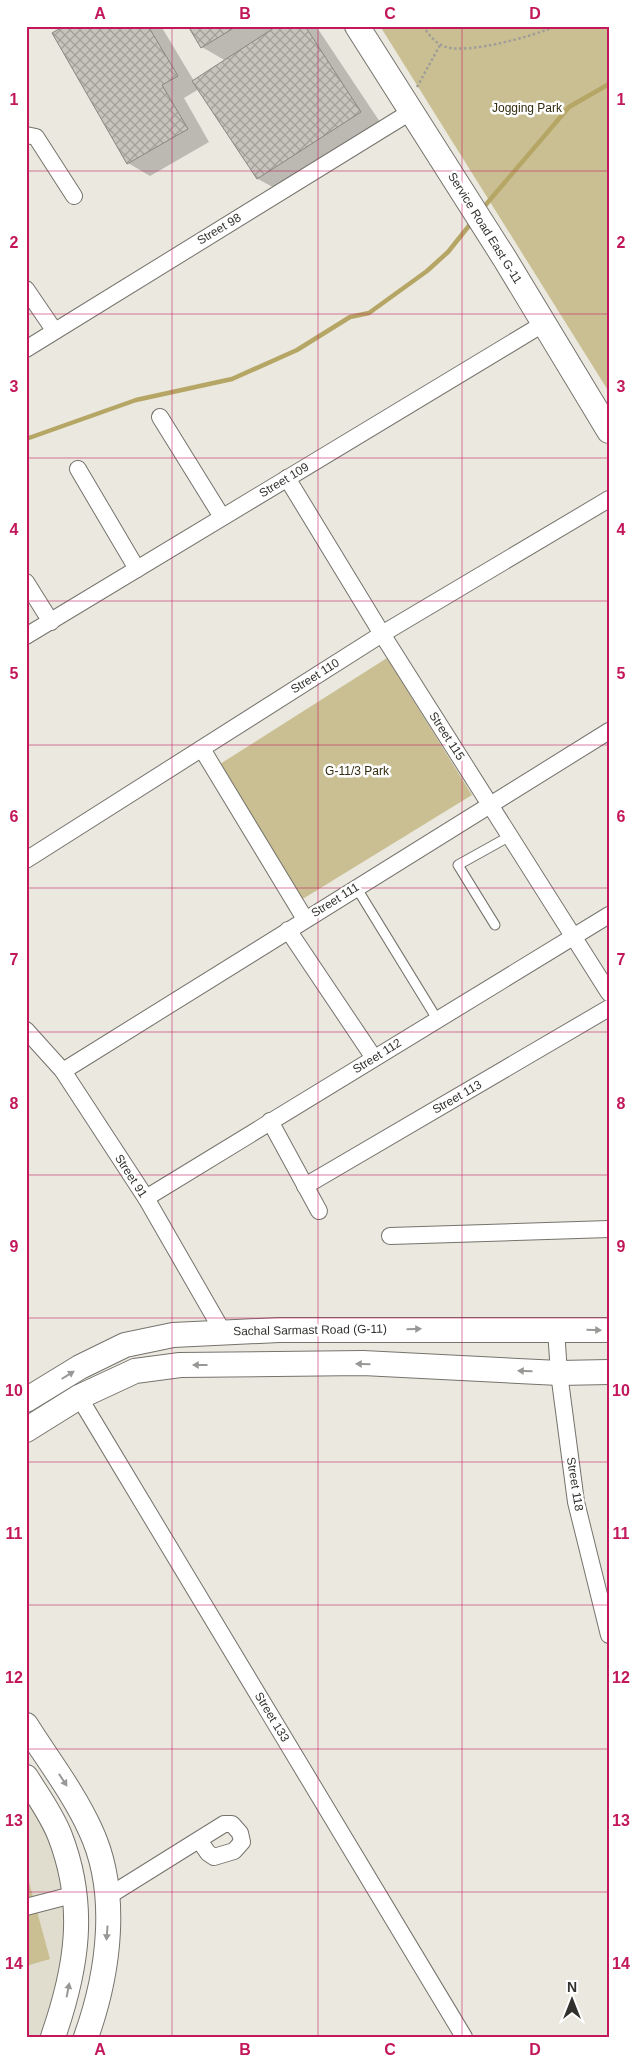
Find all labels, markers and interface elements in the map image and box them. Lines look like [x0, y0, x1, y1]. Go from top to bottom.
text: A [94, 5, 106, 22]
text: B [239, 5, 251, 22]
text: C [384, 5, 396, 22]
text: D [529, 5, 541, 22]
text: 1 [10, 91, 19, 108]
text: 1 [617, 91, 626, 108]
park label: Jogging Park [492, 101, 563, 115]
street label: Service Road East G-11 [445, 170, 525, 286]
street label: Street 98 [195, 210, 244, 248]
text: 2 [10, 234, 19, 251]
text: 2 [617, 234, 626, 251]
text: 3 [10, 378, 19, 395]
text: 3 [617, 378, 626, 395]
street label: Street 109 [257, 460, 312, 500]
text: 4 [10, 521, 19, 538]
text: 4 [617, 521, 626, 538]
street label: Street 110 [288, 655, 342, 696]
text: 5 [10, 665, 19, 682]
text: 5 [617, 665, 626, 682]
street label: Street 115 [426, 709, 468, 763]
park label: G-11/3 Park [325, 764, 390, 778]
text: 6 [10, 808, 19, 825]
text: 6 [617, 808, 626, 825]
street label: Street 111 [309, 880, 362, 920]
text: 7 [10, 951, 19, 968]
text: 7 [617, 951, 626, 968]
street label: Street 112 [350, 1035, 404, 1076]
street label: Street 113 [430, 1077, 484, 1117]
text: 8 [10, 1095, 19, 1112]
text: 8 [617, 1095, 626, 1112]
street label: Street 91 [112, 1152, 150, 1201]
text: 9 [10, 1238, 19, 1255]
text: 9 [617, 1238, 626, 1255]
street label: Sachal Sarmast Road (G-11) [233, 1322, 387, 1338]
one-way arrow [407, 1324, 423, 1332]
one-way arrow [587, 1326, 603, 1334]
one-way arrow [354, 1360, 370, 1368]
one-way arrow [192, 1361, 208, 1369]
one-way arrow [517, 1367, 533, 1375]
one-way arrow [61, 1370, 74, 1379]
text: 10 [5, 1382, 23, 1399]
text: 10 [612, 1382, 630, 1399]
street label: Street 118 [564, 1456, 586, 1512]
text: 11 [6, 1525, 23, 1542]
text: 11 [613, 1525, 630, 1542]
text: 12 [5, 1669, 23, 1686]
text: 12 [612, 1669, 630, 1686]
street label: Street 133 [252, 1690, 292, 1745]
one-way arrow [58, 1774, 68, 1787]
text: 13 [5, 1812, 23, 1829]
text: 13 [612, 1812, 630, 1829]
one-way arrow [103, 1925, 111, 1941]
text: 14 [5, 1955, 23, 1972]
text: 14 [612, 1955, 630, 1972]
north arrow [548, 1976, 598, 2026]
text: N [567, 1979, 577, 1995]
one-way arrow [64, 1982, 72, 1998]
text: A [94, 2041, 106, 2058]
text: B [239, 2041, 251, 2058]
text: C [384, 2041, 396, 2058]
text: D [529, 2041, 541, 2058]

